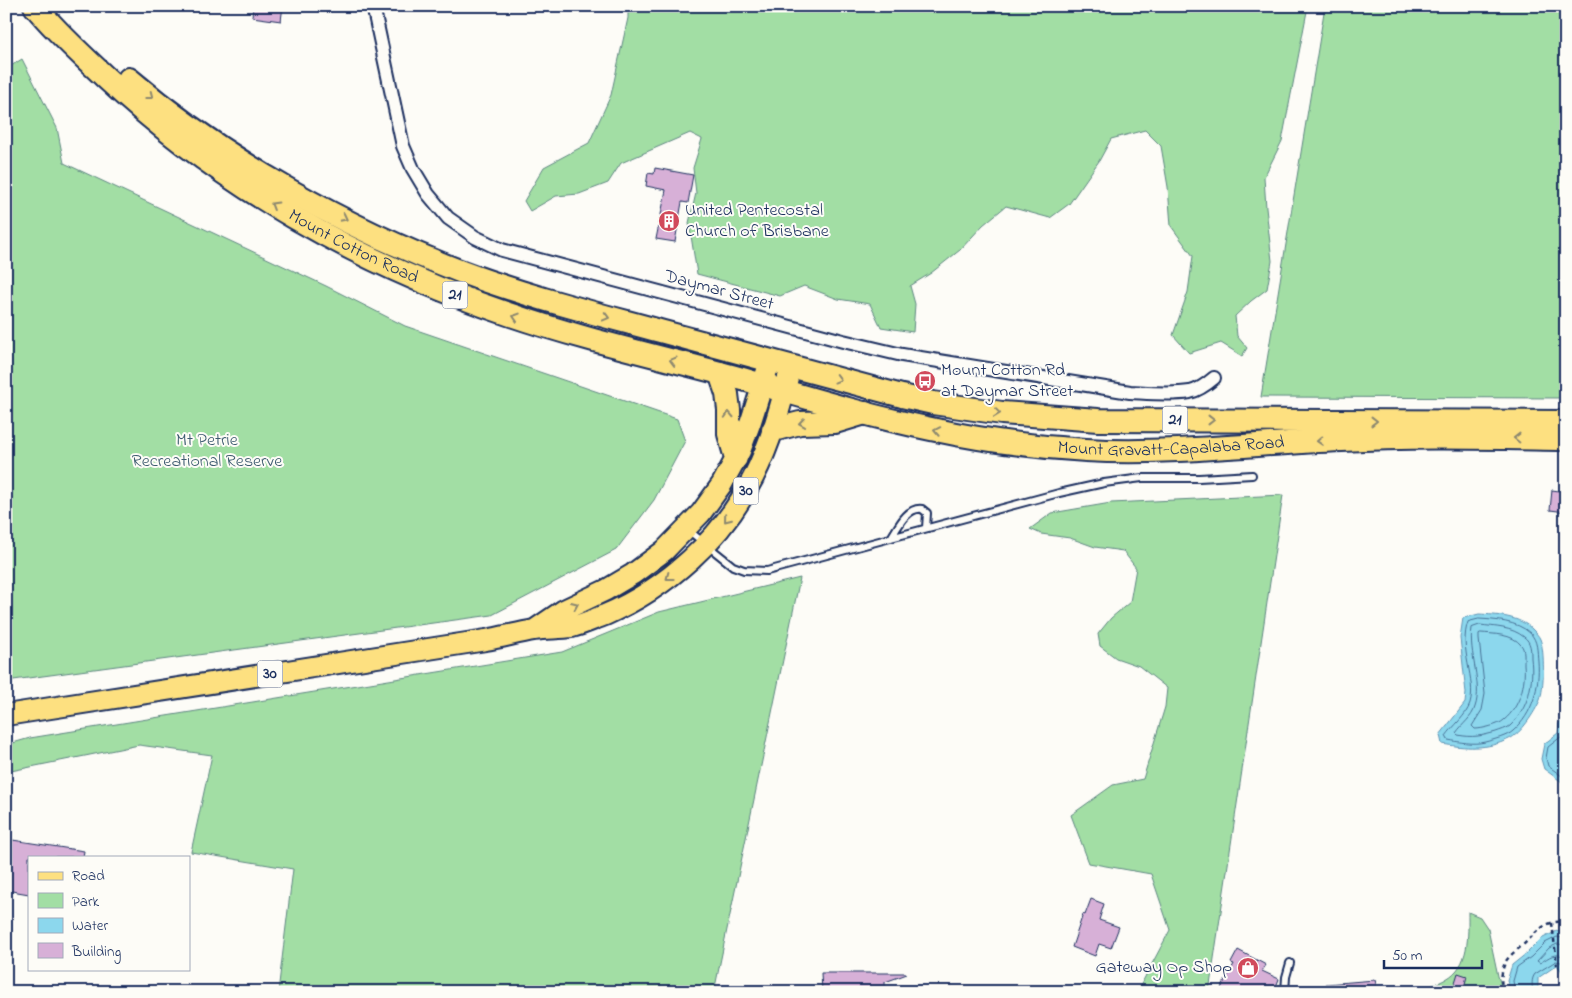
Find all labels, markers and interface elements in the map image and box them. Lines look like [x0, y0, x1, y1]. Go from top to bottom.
one-way arrow [144, 91, 153, 100]
place label: United Pentecostal Church of Brisbane [685, 198, 830, 245]
one-way arrow [270, 202, 279, 212]
street label: Mount Cotton Road [283, 203, 422, 291]
building icon: United Pentecostal Church of Brisbane [657, 209, 681, 233]
one-way arrow [338, 212, 347, 222]
street label: Daymar Street [661, 264, 776, 318]
road number: 21 [442, 282, 468, 308]
one-way arrow [601, 311, 609, 321]
one-way arrow [513, 312, 521, 322]
one-way arrow [669, 356, 677, 366]
place label: Mount Cotton Rd at Daymar Street [941, 358, 1073, 405]
bus stop icon: Mount Cotton Rd at Daymar Street [913, 369, 937, 393]
one-way arrow [833, 373, 841, 383]
road number: 21 [1162, 406, 1188, 434]
one-way arrow [992, 407, 1001, 417]
one-way arrow [723, 411, 734, 419]
one-way arrow [1208, 415, 1215, 425]
one-way arrow [1370, 416, 1378, 426]
one-way arrow [798, 417, 806, 428]
one-way arrow [933, 426, 942, 436]
park label: Mt Petrie Recreational Reserve [132, 428, 283, 475]
street label: Mount Gravatt-Capalaba Road [1057, 430, 1285, 464]
one-way arrow [1513, 433, 1520, 443]
one-way arrow [1315, 435, 1323, 446]
road number: 30 [734, 478, 758, 504]
one-way arrow [723, 514, 732, 523]
one-way arrow [665, 571, 675, 580]
one-way arrow [570, 600, 579, 611]
road number: 30 [258, 661, 282, 688]
legend [28, 856, 190, 970]
text: Road [72, 865, 105, 887]
text: Park [72, 891, 100, 913]
text: Water [72, 915, 108, 937]
scale bar [1384, 938, 1482, 970]
text: Building [71, 941, 121, 964]
text: 50 m [1392, 945, 1423, 967]
place label: Gateway Op Shop [1095, 955, 1232, 981]
shop icon: Gateway Op Shop [1236, 956, 1260, 980]

